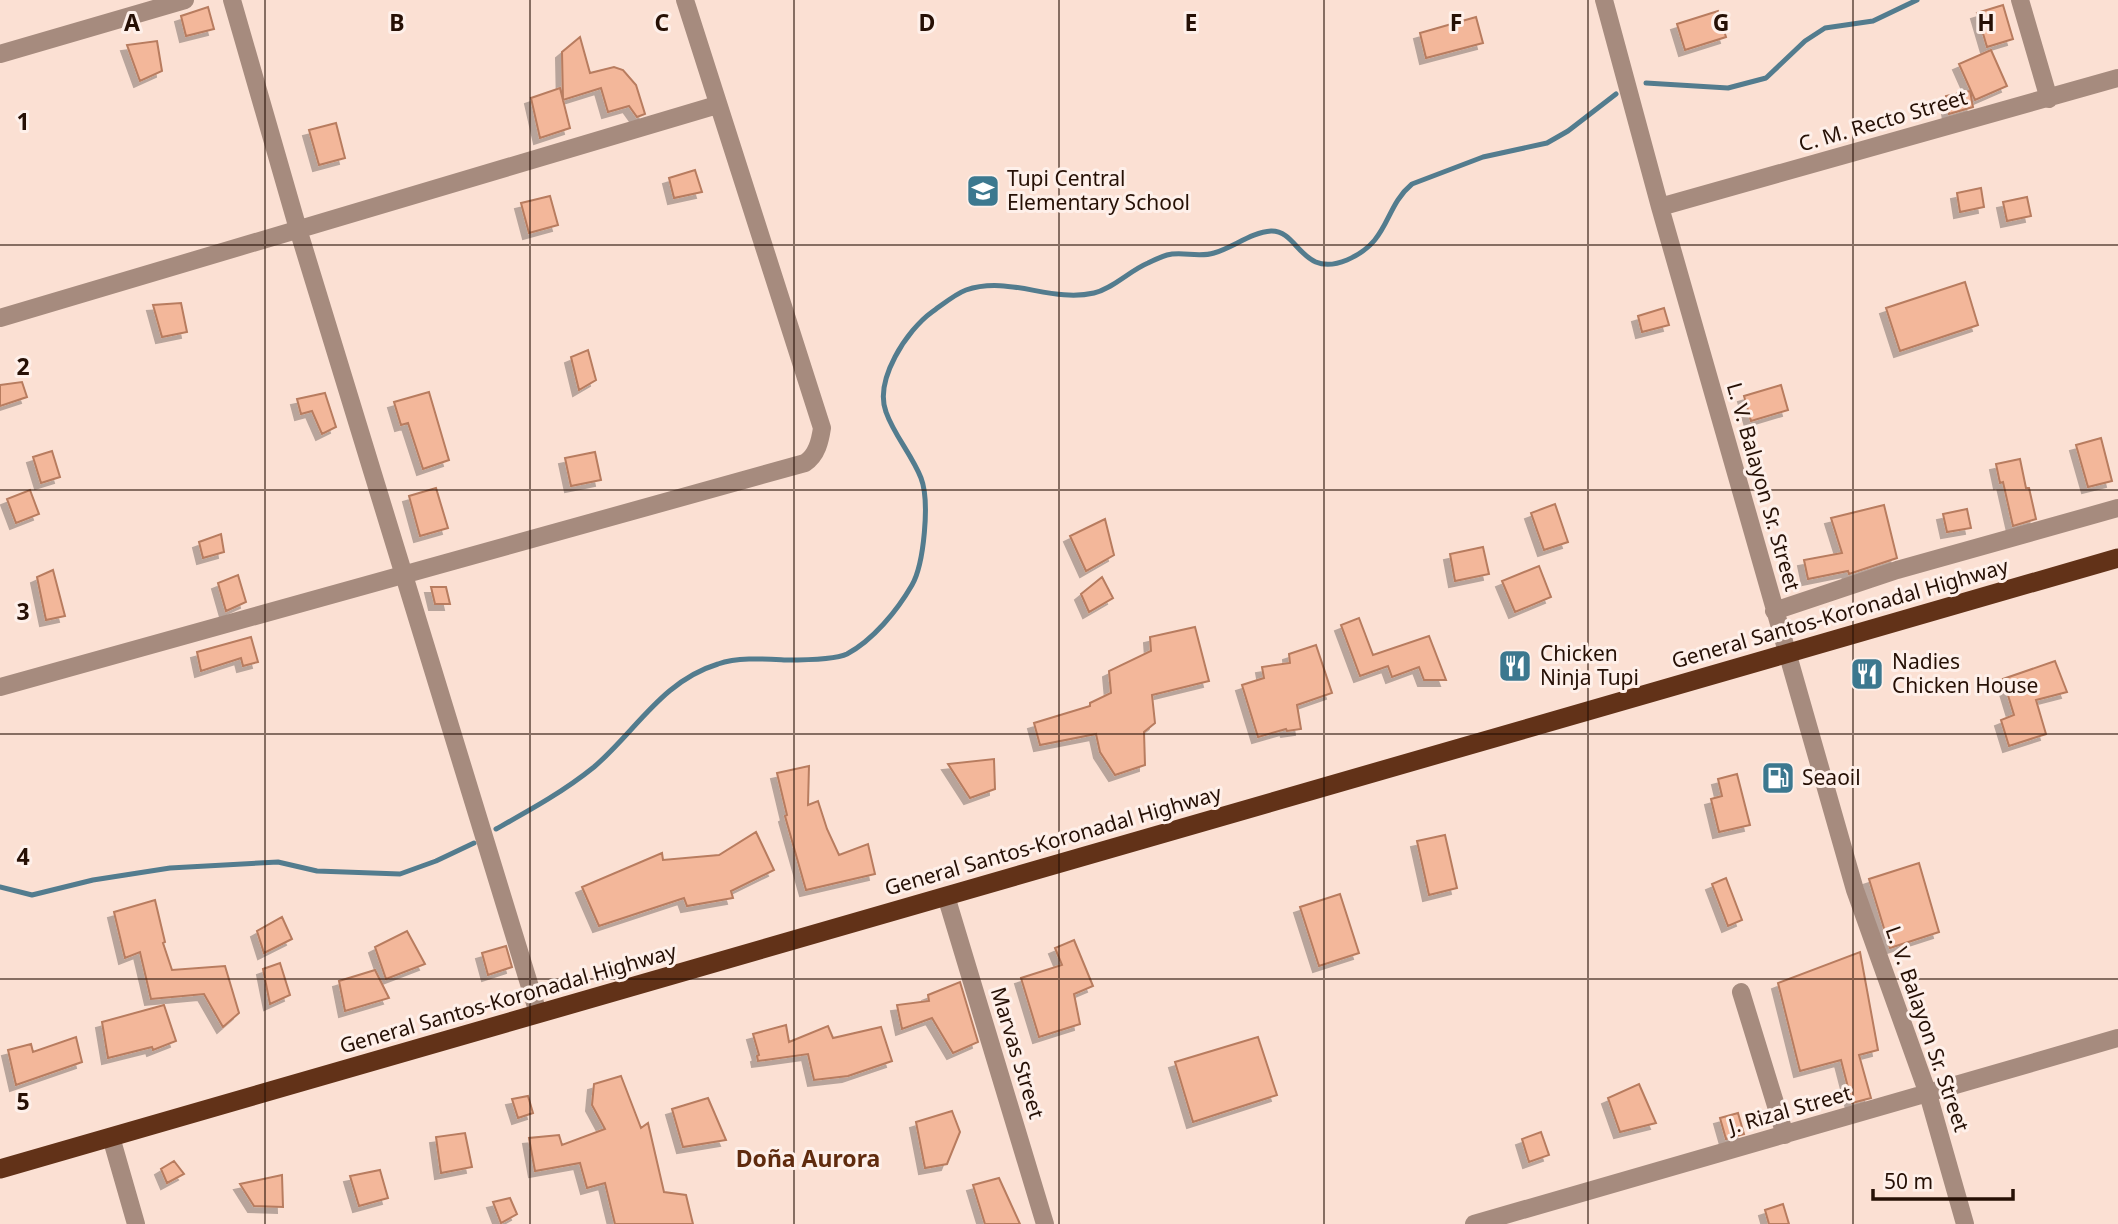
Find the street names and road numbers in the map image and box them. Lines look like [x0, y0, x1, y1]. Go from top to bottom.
street label: C. M. Recto Street [1795, 83, 1971, 157]
street label: L. V. Balayon Sr. Street [1721, 379, 1807, 595]
street label: General Santos-Koronadal Highway [1668, 551, 2012, 675]
street label: General Santos-Koronadal Highway [881, 778, 1225, 902]
street label: L. V. Balayon Sr. Street [1880, 922, 1976, 1136]
street label: General Santos-Koronadal Highway [336, 936, 680, 1060]
street label: Marvas Street [985, 984, 1051, 1122]
street label: J. Rizal Street [1723, 1078, 1855, 1140]

